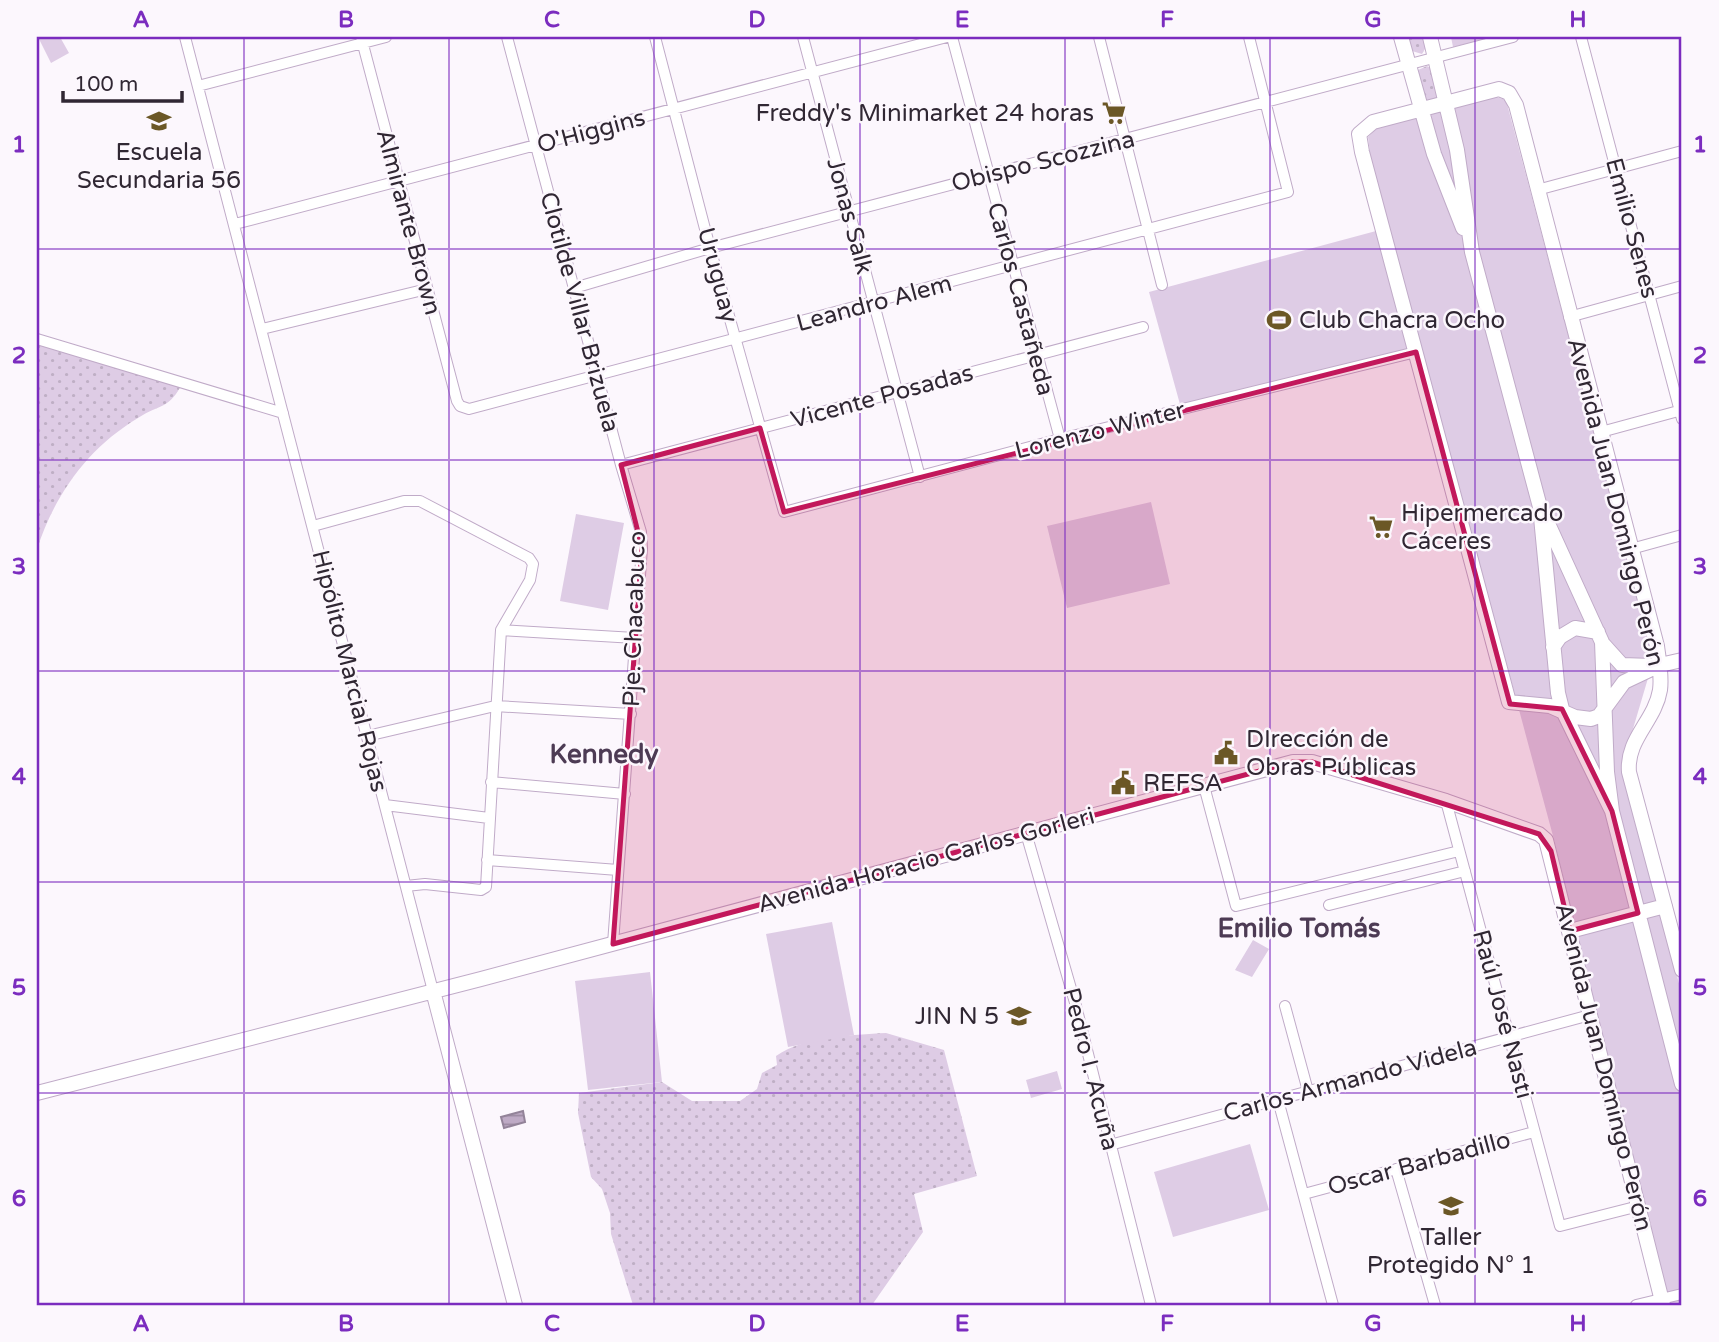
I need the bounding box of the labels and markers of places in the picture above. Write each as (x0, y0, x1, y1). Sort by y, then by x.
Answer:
place label: Freddy's Minimarket 24 horas (756, 99, 1094, 128)
supermarket icon: Freddy's Minimarket 24 horas (1100, 99, 1128, 127)
school or university icon: Escuela Secundaria 56 (145, 107, 173, 135)
place label: Escuela Secundaria 56 (77, 138, 241, 195)
sports icon: Club Chacra Ocho (1265, 306, 1293, 334)
place label: Club Chacra Ocho (1299, 306, 1505, 335)
place label: Hipermercado Cáceres (1401, 499, 1563, 556)
supermarket icon: Hipermercado Cáceres (1367, 513, 1395, 541)
place label: DIrección de Obras Públicas (1246, 725, 1416, 782)
public building icon: DIrección de Obras Públicas (1212, 739, 1240, 767)
public building icon: REFSA (1109, 769, 1137, 797)
place label: REFSA (1143, 769, 1223, 798)
place label: JIN N 5 (915, 1002, 999, 1031)
school or university icon: JIN N 5 (1005, 1002, 1033, 1030)
school or university icon: Taller Protegido N° 1 (1437, 1192, 1465, 1220)
place label: Taller Protegido N° 1 (1367, 1223, 1535, 1280)

